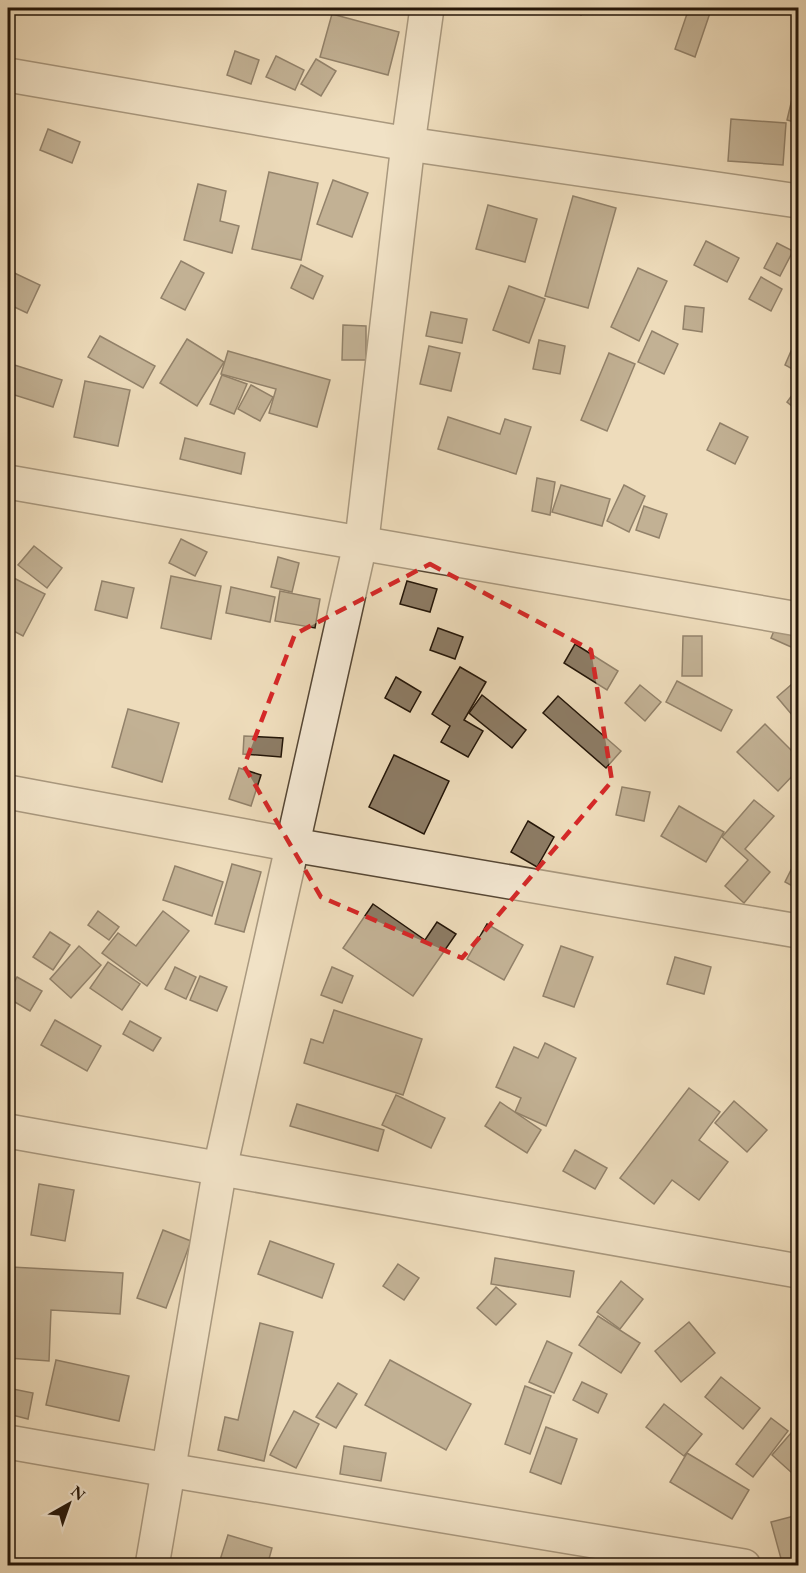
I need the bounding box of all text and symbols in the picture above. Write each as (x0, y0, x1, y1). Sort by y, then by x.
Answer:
north arrow (39, 1474, 99, 1534)
text: N (67, 1481, 90, 1505)

